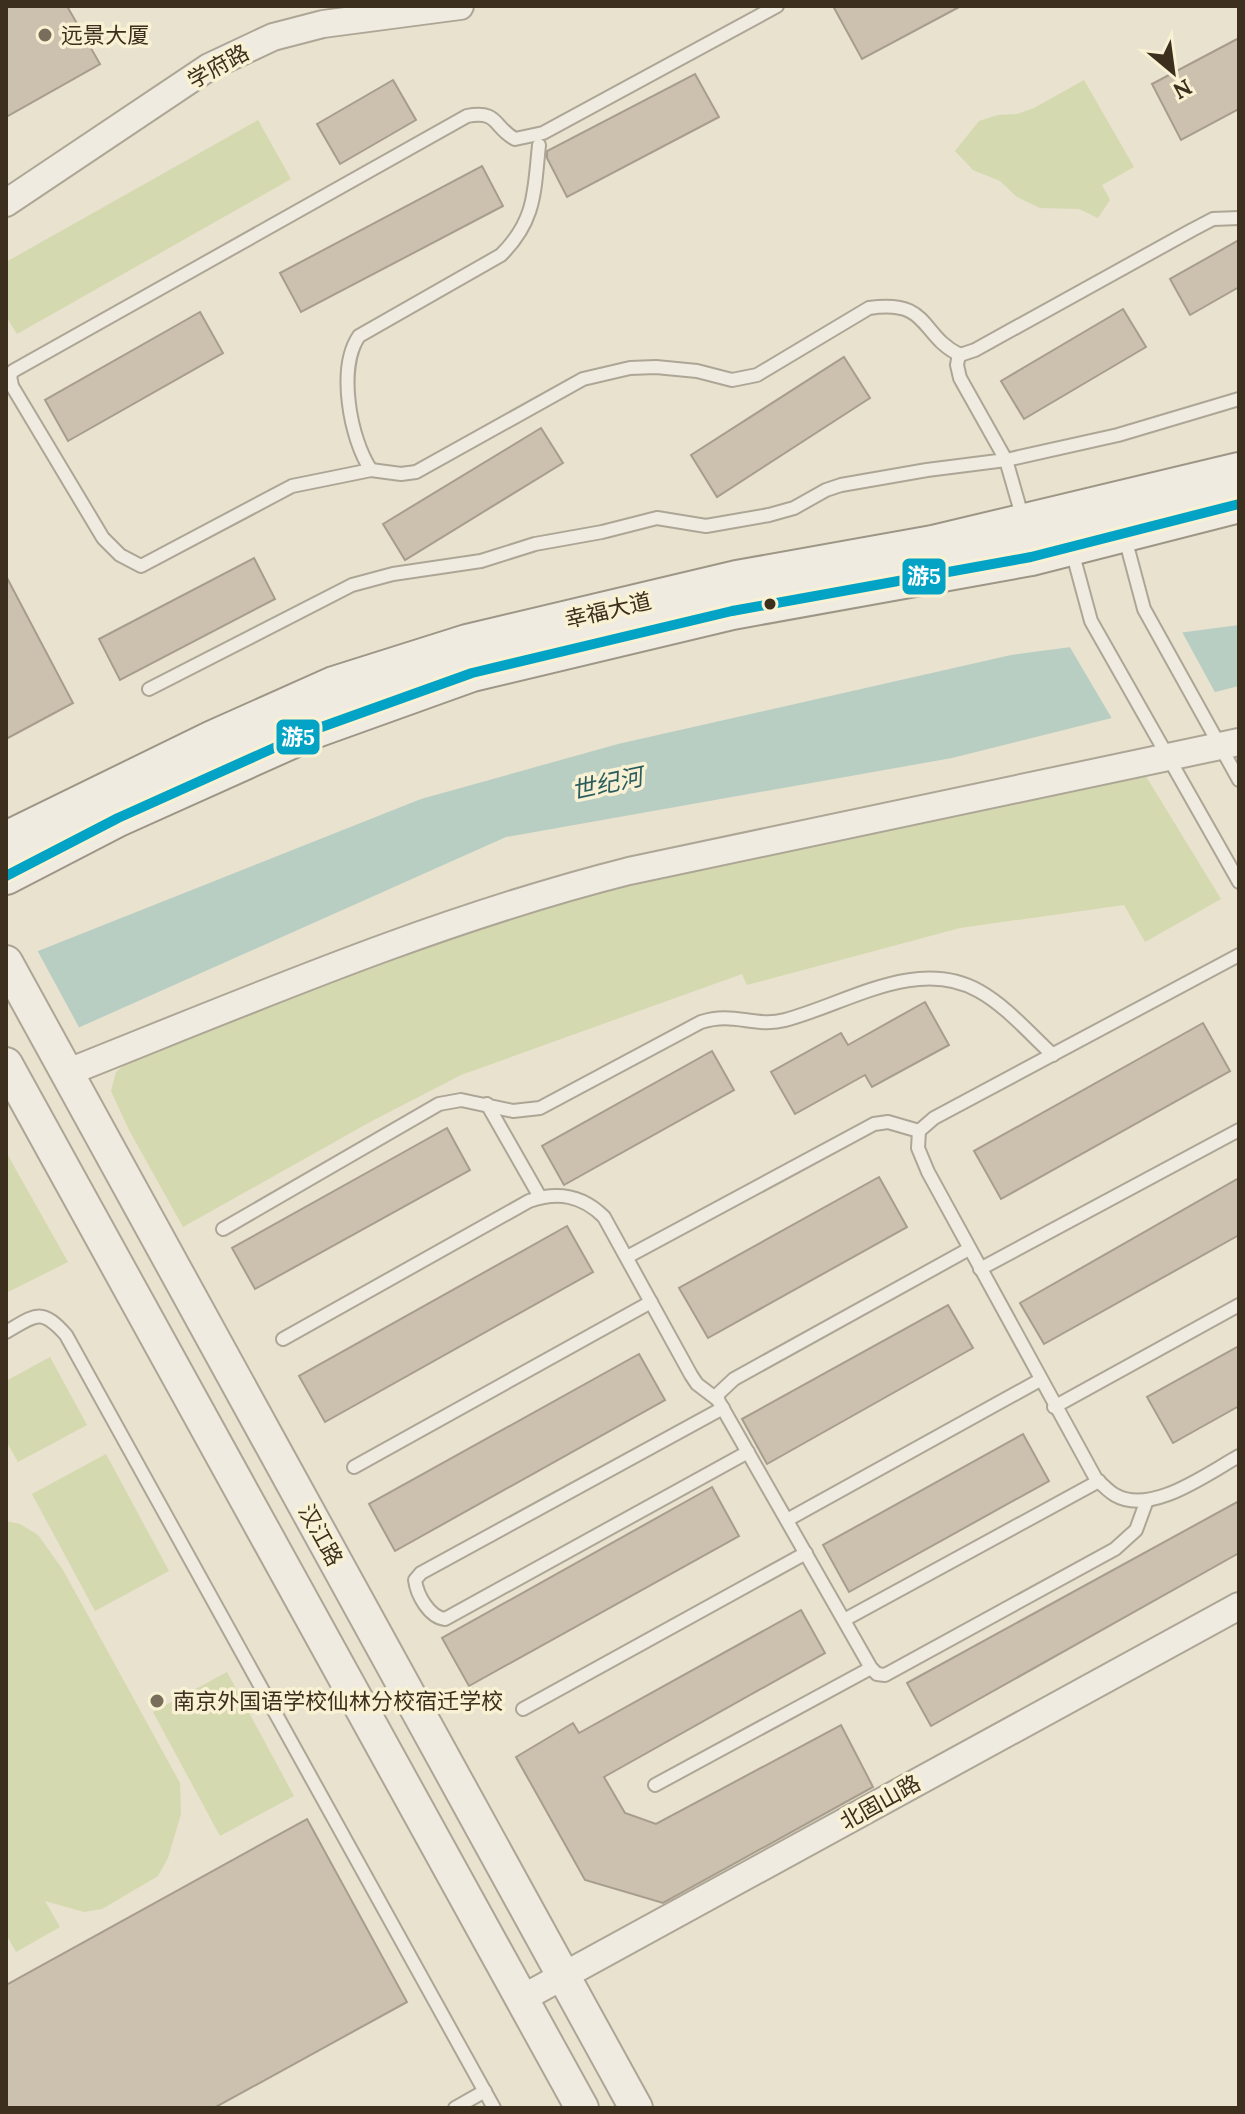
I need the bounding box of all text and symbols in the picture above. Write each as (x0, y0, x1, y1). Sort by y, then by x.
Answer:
place label: 远景大厦 (61, 21, 149, 49)
marker: 远景大厦 (36, 26, 54, 44)
north arrow (1133, 32, 1213, 112)
street label: 学府路 (182, 38, 254, 94)
text: N (1168, 73, 1197, 106)
line badge: 游5 (901, 557, 947, 596)
text: 游5 (907, 562, 941, 590)
street label: 幸福大道 (562, 586, 654, 634)
unlabelled marker (762, 596, 778, 612)
line badge: 游5 (275, 718, 321, 756)
text: 游5 (281, 723, 315, 751)
water label: 世纪河 (568, 760, 649, 806)
street label: 汉江路 (293, 1499, 349, 1571)
place label: 南京外国语学校仙林分校宿迁学校 (173, 1687, 503, 1715)
marker: 南京外国语学校仙林分校宿迁学校 (148, 1692, 166, 1710)
street label: 北固山路 (835, 1768, 925, 1836)

